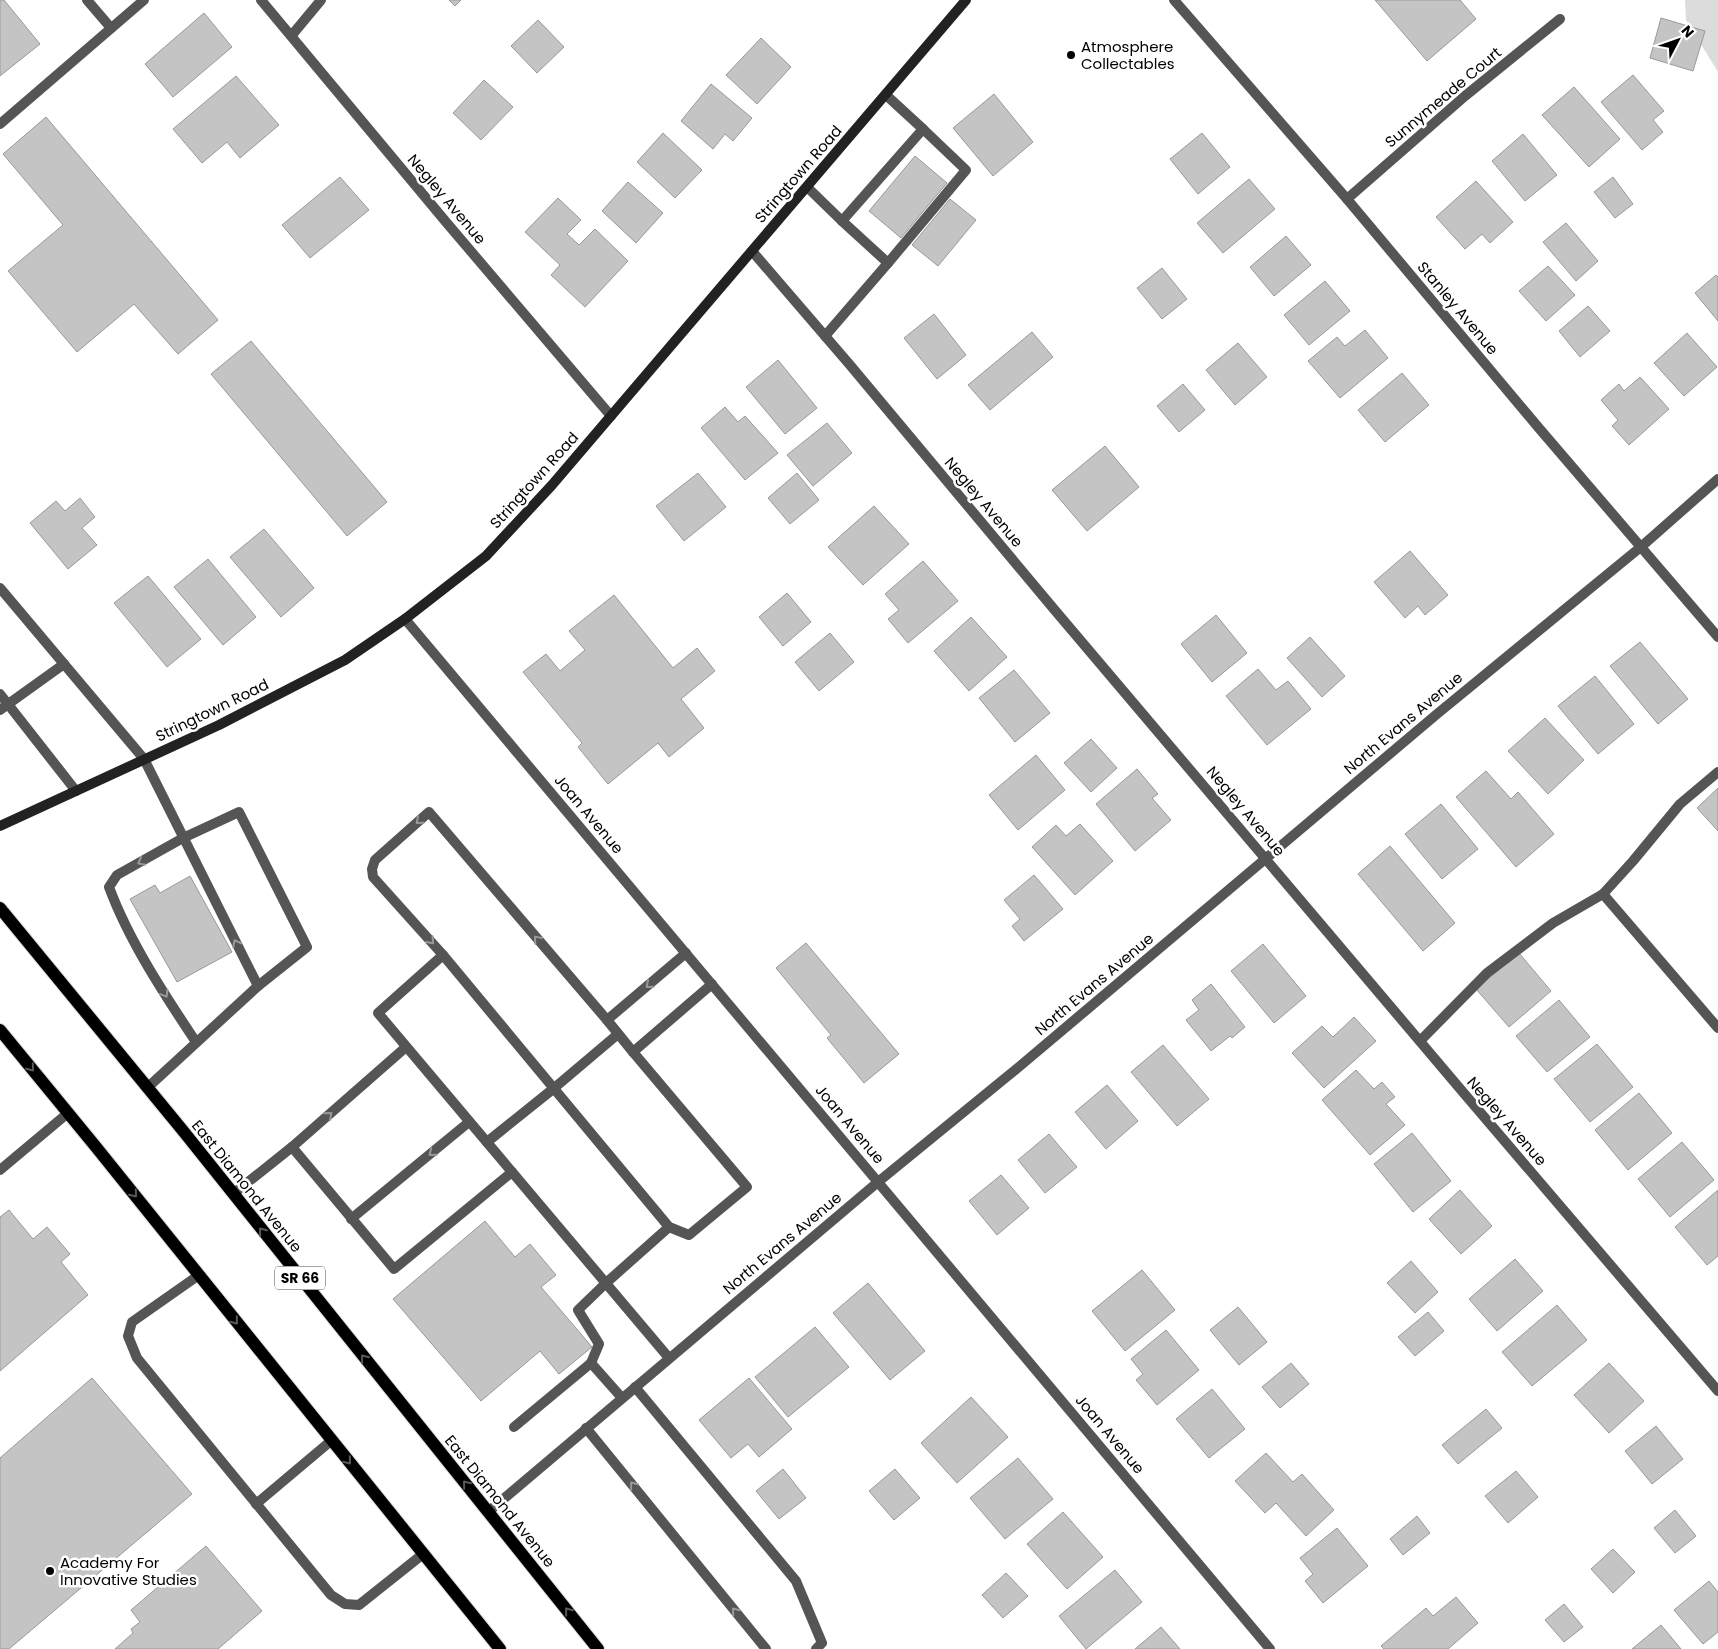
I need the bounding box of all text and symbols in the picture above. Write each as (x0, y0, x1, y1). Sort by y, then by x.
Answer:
north arrow (1653, 15, 1703, 65)
text: N (1677, 21, 1699, 42)
place label: Atmosphere Collectables (1081, 36, 1175, 74)
street label: Sunnymeade Court (1380, 42, 1506, 152)
marker: Atmosphere Collectables (1065, 49, 1077, 61)
street label: Stringtown Road (750, 121, 846, 227)
street label: Negley Avenue (403, 149, 491, 249)
street label: Stanley Avenue (1413, 257, 1503, 359)
street label: Stringtown Road (485, 427, 583, 533)
street label: Negley Avenue (940, 452, 1028, 552)
street label: North Evans Avenue (1339, 667, 1467, 779)
street label: Stringtown Road (152, 674, 272, 746)
street label: Negley Avenue (1202, 761, 1290, 861)
street label: Joan Avenue (550, 770, 628, 858)
one-way arrow (415, 815, 424, 824)
one-way arrow (137, 856, 146, 866)
street label: North Evans Avenue (1030, 928, 1158, 1040)
one-way arrow (534, 935, 543, 944)
one-way arrow (425, 936, 434, 945)
one-way arrow (232, 939, 242, 948)
one-way arrow (646, 979, 655, 987)
one-way arrow (158, 989, 168, 998)
one-way arrow (25, 1062, 34, 1071)
street label: Negley Avenue (1462, 1072, 1552, 1170)
street label: Joan Avenue (811, 1080, 889, 1168)
one-way arrow (323, 1112, 332, 1121)
street label: East Diamond Avenue (187, 1115, 307, 1257)
one-way arrow (428, 1147, 437, 1156)
street label: North Evans Avenue (718, 1187, 846, 1299)
one-way arrow (128, 1188, 136, 1197)
one-way arrow (260, 1228, 268, 1237)
road number: SR 66 (275, 1266, 325, 1290)
one-way arrow (230, 1315, 239, 1324)
one-way arrow (361, 1354, 370, 1363)
street label: Joan Avenue (1071, 1390, 1149, 1478)
street label: East Diamond Avenue (440, 1430, 560, 1572)
one-way arrow (343, 1455, 351, 1464)
one-way arrow (462, 1481, 471, 1490)
one-way arrow (629, 1482, 638, 1491)
place label: Academy For Innovative Studies (60, 1552, 197, 1590)
marker: Academy For Innovative Studies (44, 1565, 56, 1577)
one-way arrow (565, 1608, 573, 1617)
one-way arrow (733, 1608, 741, 1617)

